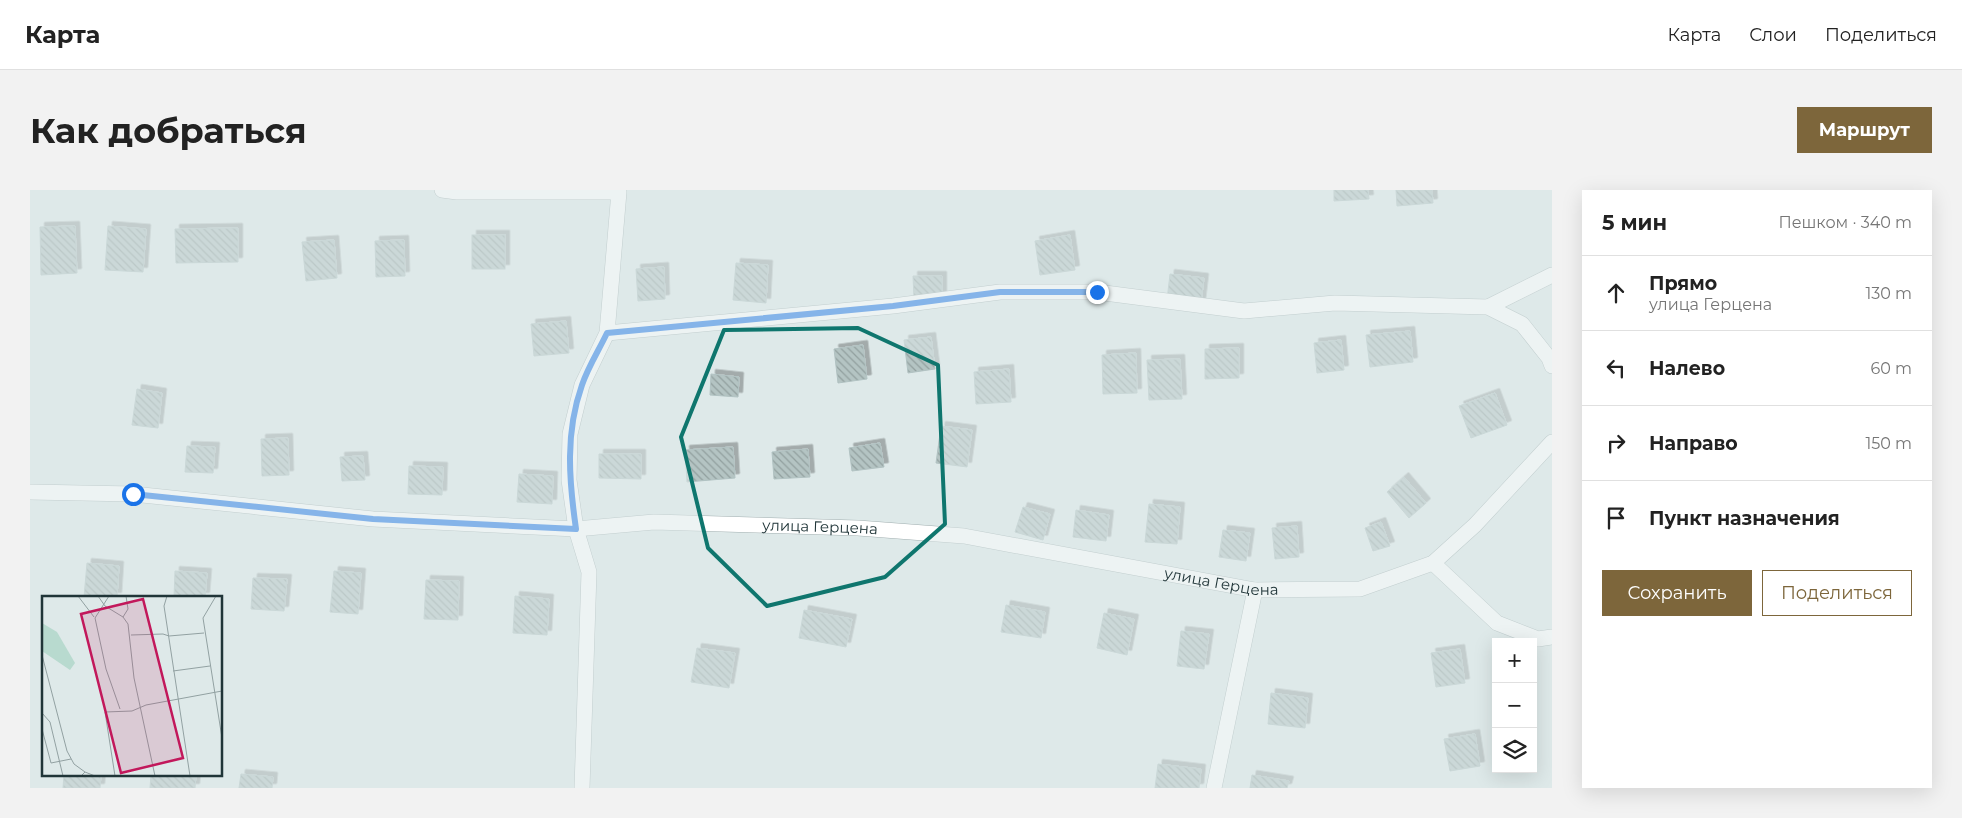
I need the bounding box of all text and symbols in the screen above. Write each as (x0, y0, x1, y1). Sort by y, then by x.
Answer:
text: Карта (25, 20, 100, 49)
text: Карта (1667, 24, 1721, 46)
text: Слои (1749, 24, 1797, 46)
text: Поделиться (1825, 24, 1937, 46)
button: Маршрут (1797, 107, 1932, 153)
text: Как добраться (30, 109, 307, 152)
text: 5 мин (1602, 210, 1667, 235)
text: Пешком · 340 m (1778, 213, 1912, 232)
text: Прямо (1649, 272, 1717, 295)
icon: ahead (1602, 279, 1630, 307)
route end (1086, 281, 1109, 304)
text: 130 m (1865, 284, 1912, 303)
text: улица Герцена (1649, 295, 1772, 314)
icon: left (1602, 354, 1630, 382)
text: Налево (1649, 357, 1725, 380)
text: 60 m (1870, 359, 1912, 378)
icon: right (1602, 429, 1630, 457)
text: Направо (1649, 432, 1738, 455)
text: 150 m (1865, 434, 1912, 453)
route start (122, 483, 145, 506)
icon: arrive (1602, 504, 1630, 532)
text: Пункт назначения (1649, 507, 1840, 530)
street label: улица Герцена (761, 515, 879, 538)
street label: улица Герцена (1162, 563, 1279, 599)
button: Сохранить (1602, 570, 1752, 616)
button: Поделиться (1762, 570, 1912, 616)
inset map (42, 596, 222, 776)
map controls (1492, 638, 1537, 773)
button: + (1492, 638, 1537, 683)
button: − (1492, 683, 1537, 728)
button: layers (1492, 728, 1537, 773)

